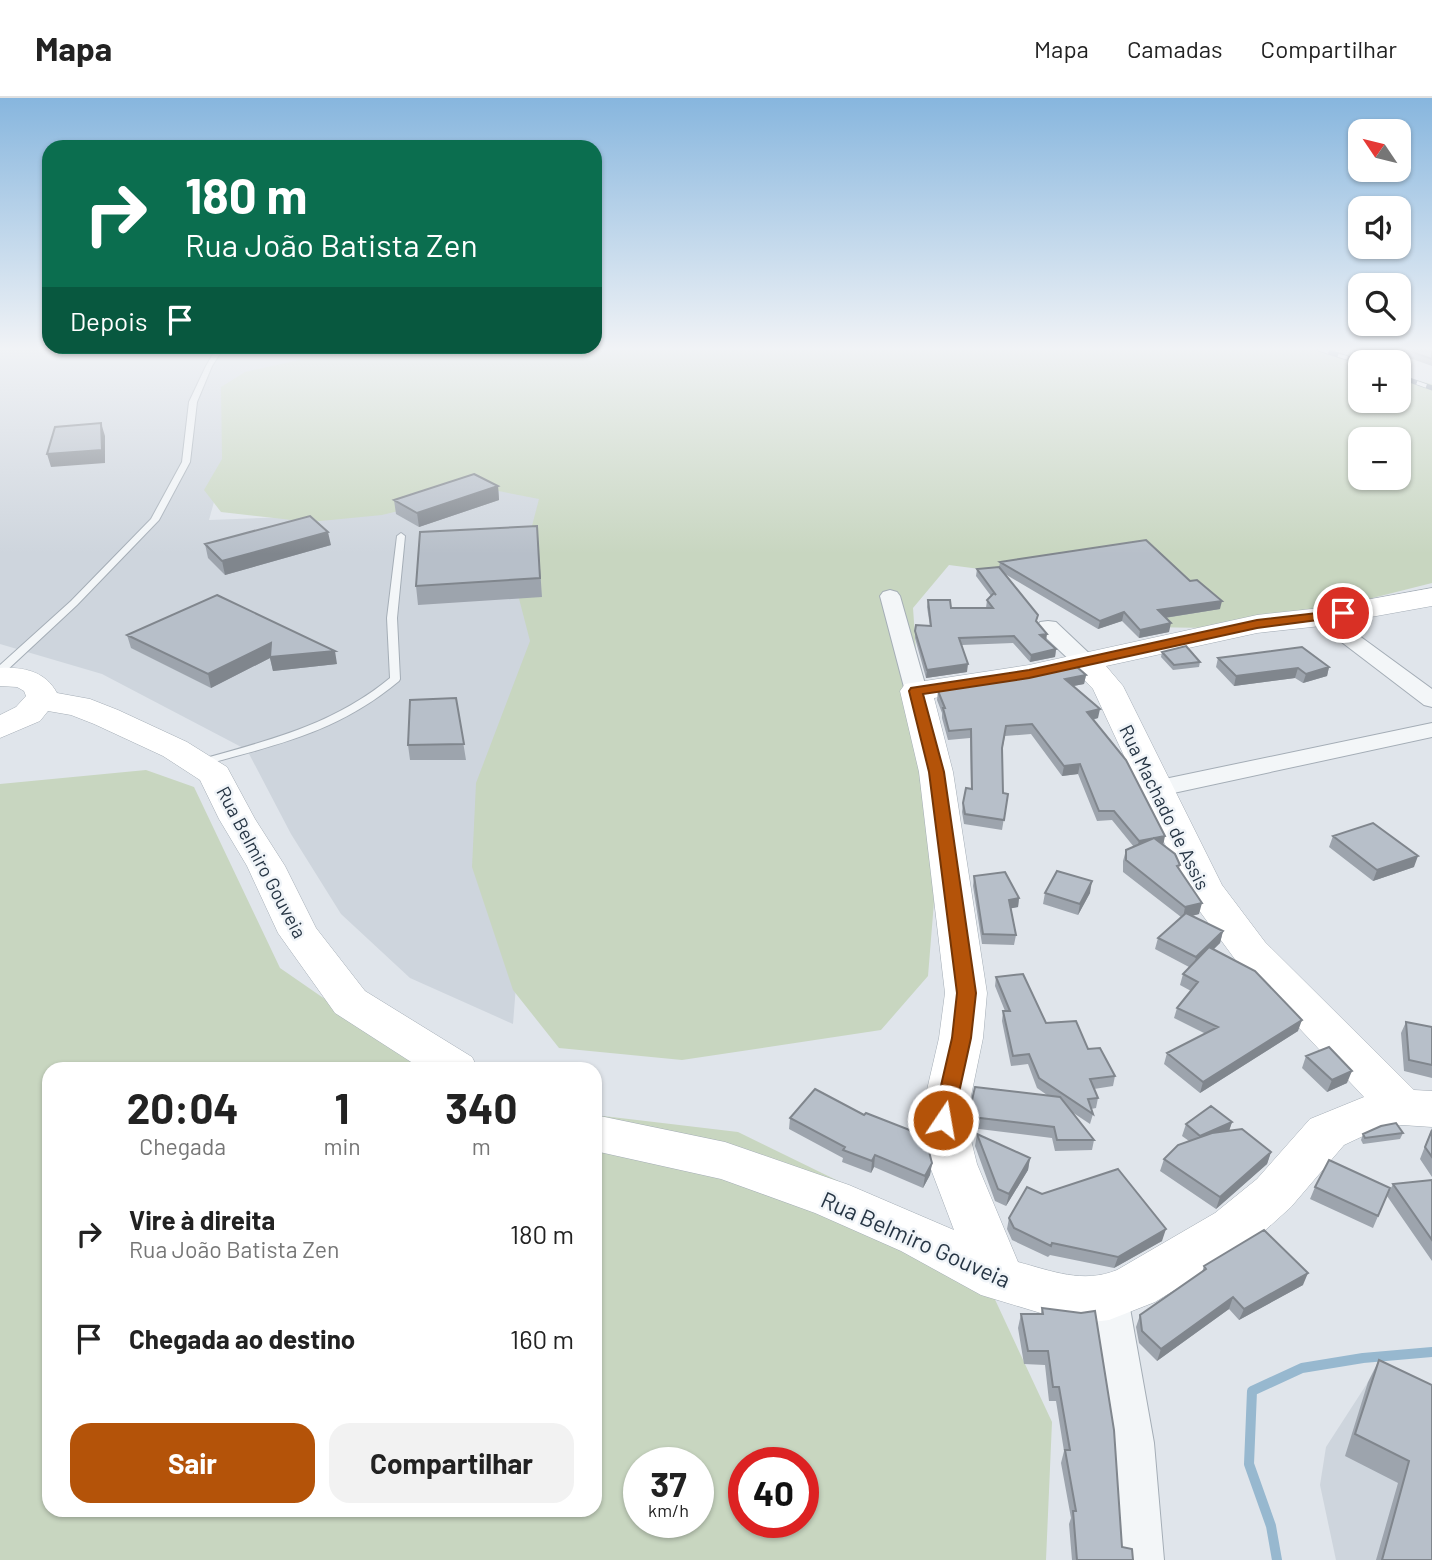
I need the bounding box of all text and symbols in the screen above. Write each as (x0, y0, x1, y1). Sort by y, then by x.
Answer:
text: Mapa (35, 28, 112, 68)
text: Mapa (1034, 34, 1089, 63)
text: Camadas (1127, 34, 1223, 63)
text: Compartilhar (1261, 34, 1397, 63)
north arrow (1348, 119, 1410, 182)
map controls (1348, 119, 1411, 490)
text: 180 m (185, 165, 308, 224)
icon: right (70, 168, 161, 259)
button: sound (1348, 196, 1411, 259)
text: Rua João Batista Zen (185, 225, 478, 263)
button: search (1348, 273, 1411, 336)
icon: arrive (161, 301, 199, 339)
text: Depois (70, 305, 147, 336)
button: + (1348, 350, 1411, 413)
button: − (1348, 427, 1411, 490)
pin (1313, 583, 1373, 643)
icon: arrive (1324, 594, 1362, 632)
street label: Rua Machado de Assis (1115, 721, 1215, 893)
street label: Rua Belmiro Gouveia (212, 782, 312, 942)
text: 20:04 (127, 1082, 239, 1132)
text: 1 (335, 1082, 349, 1132)
text: 340 (445, 1082, 517, 1132)
position arrow (906, 1083, 980, 1157)
text: Chegada (139, 1132, 226, 1160)
text: min (323, 1132, 361, 1160)
text: m (472, 1132, 491, 1160)
street label: Rua Belmiro Gouveia (817, 1185, 1015, 1293)
text: Vire à direita (129, 1204, 275, 1235)
icon: right (70, 1215, 108, 1253)
text: 180 m (510, 1218, 574, 1249)
text: Rua João Batista Zen (129, 1235, 340, 1263)
icon: arrive (70, 1320, 108, 1358)
text: Chegada ao destino (129, 1323, 355, 1354)
text: 160 m (510, 1323, 574, 1354)
button: Sair (70, 1423, 315, 1503)
button: Compartilhar (329, 1423, 574, 1503)
speed limit sign: 40 (728, 1447, 819, 1538)
text: 37 (650, 1462, 687, 1504)
text: km/h (648, 1499, 689, 1521)

